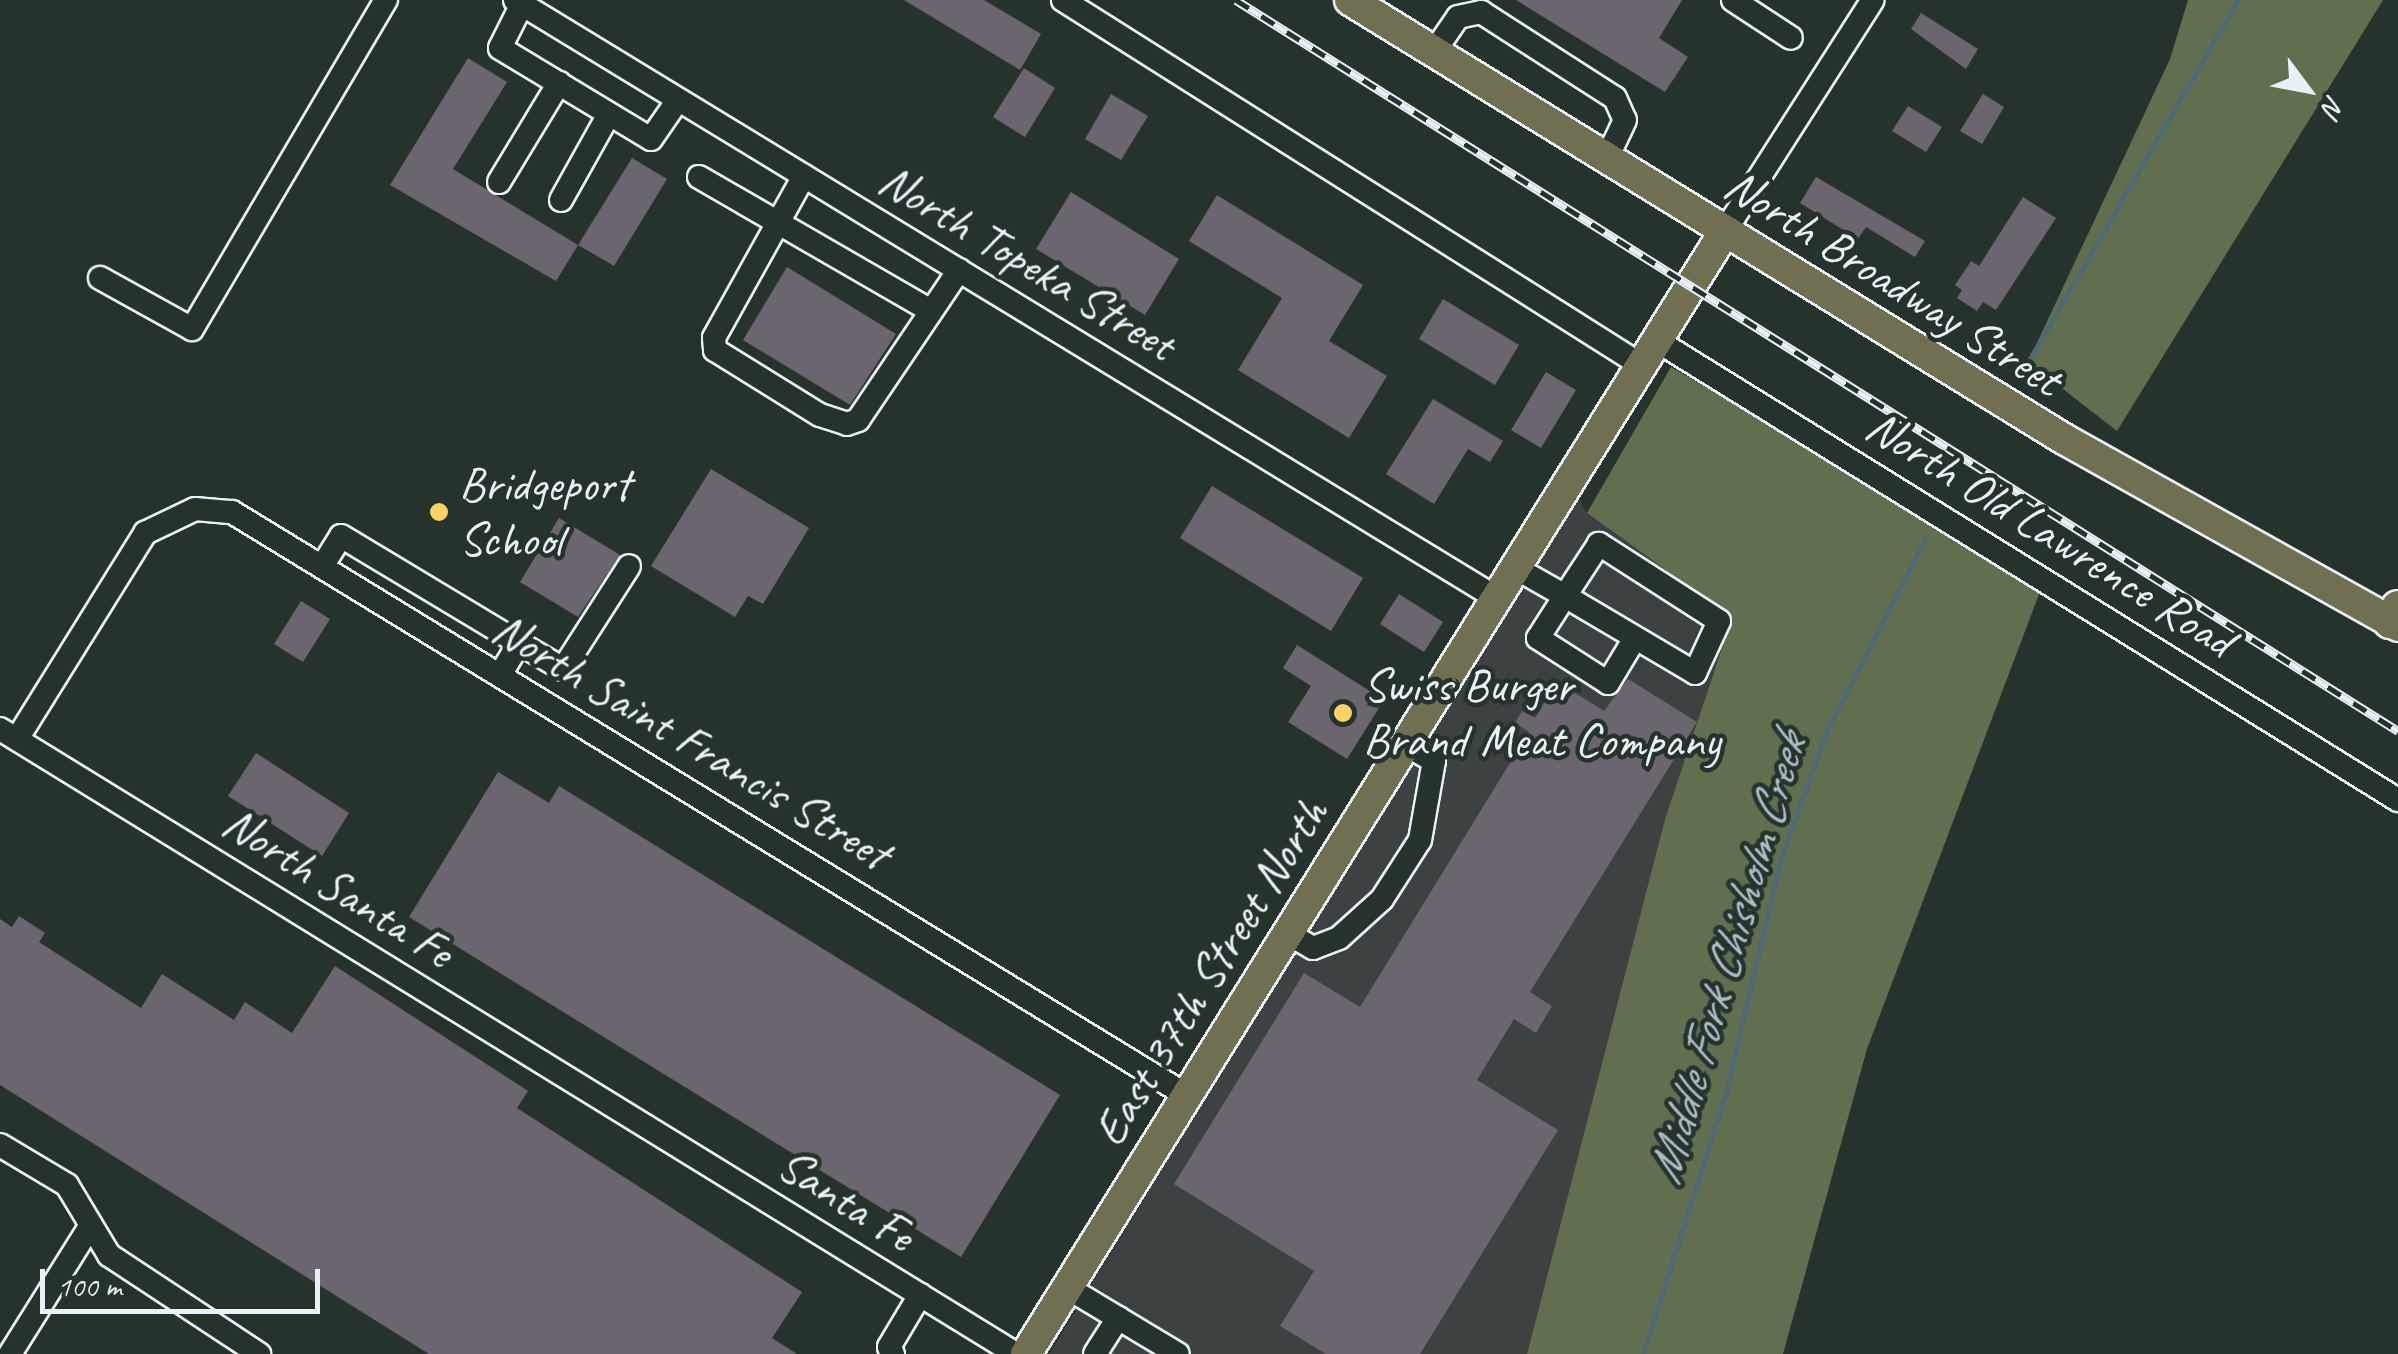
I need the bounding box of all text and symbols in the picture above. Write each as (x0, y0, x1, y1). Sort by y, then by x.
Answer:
north arrow (2258, 40, 2358, 140)
text: N (2314, 90, 2353, 123)
street label: North Topeka Street (869, 151, 1185, 373)
street label: North Broadway Street (1714, 155, 2072, 409)
street label: North Old Lawrence Road (1856, 397, 2244, 669)
place label: Bridgeport School (459, 455, 630, 568)
marker: Bridgeport School (428, 501, 450, 523)
street label: North Saint Francis Street (481, 599, 901, 883)
place label: Swiss Burger Brand Meat Company (1363, 656, 1717, 769)
marker: Swiss Burger Brand Meat Company (1332, 702, 1354, 724)
water label: Middle Fork Chisholm Creek (1633, 726, 1819, 1192)
street label: East 37th Street North (1080, 787, 1340, 1157)
street label: North Santa Fe (212, 793, 464, 981)
street label: Santa Fe (768, 1136, 924, 1264)
scale bar (45, 1249, 325, 1311)
text: 100 m (57, 1267, 122, 1305)

